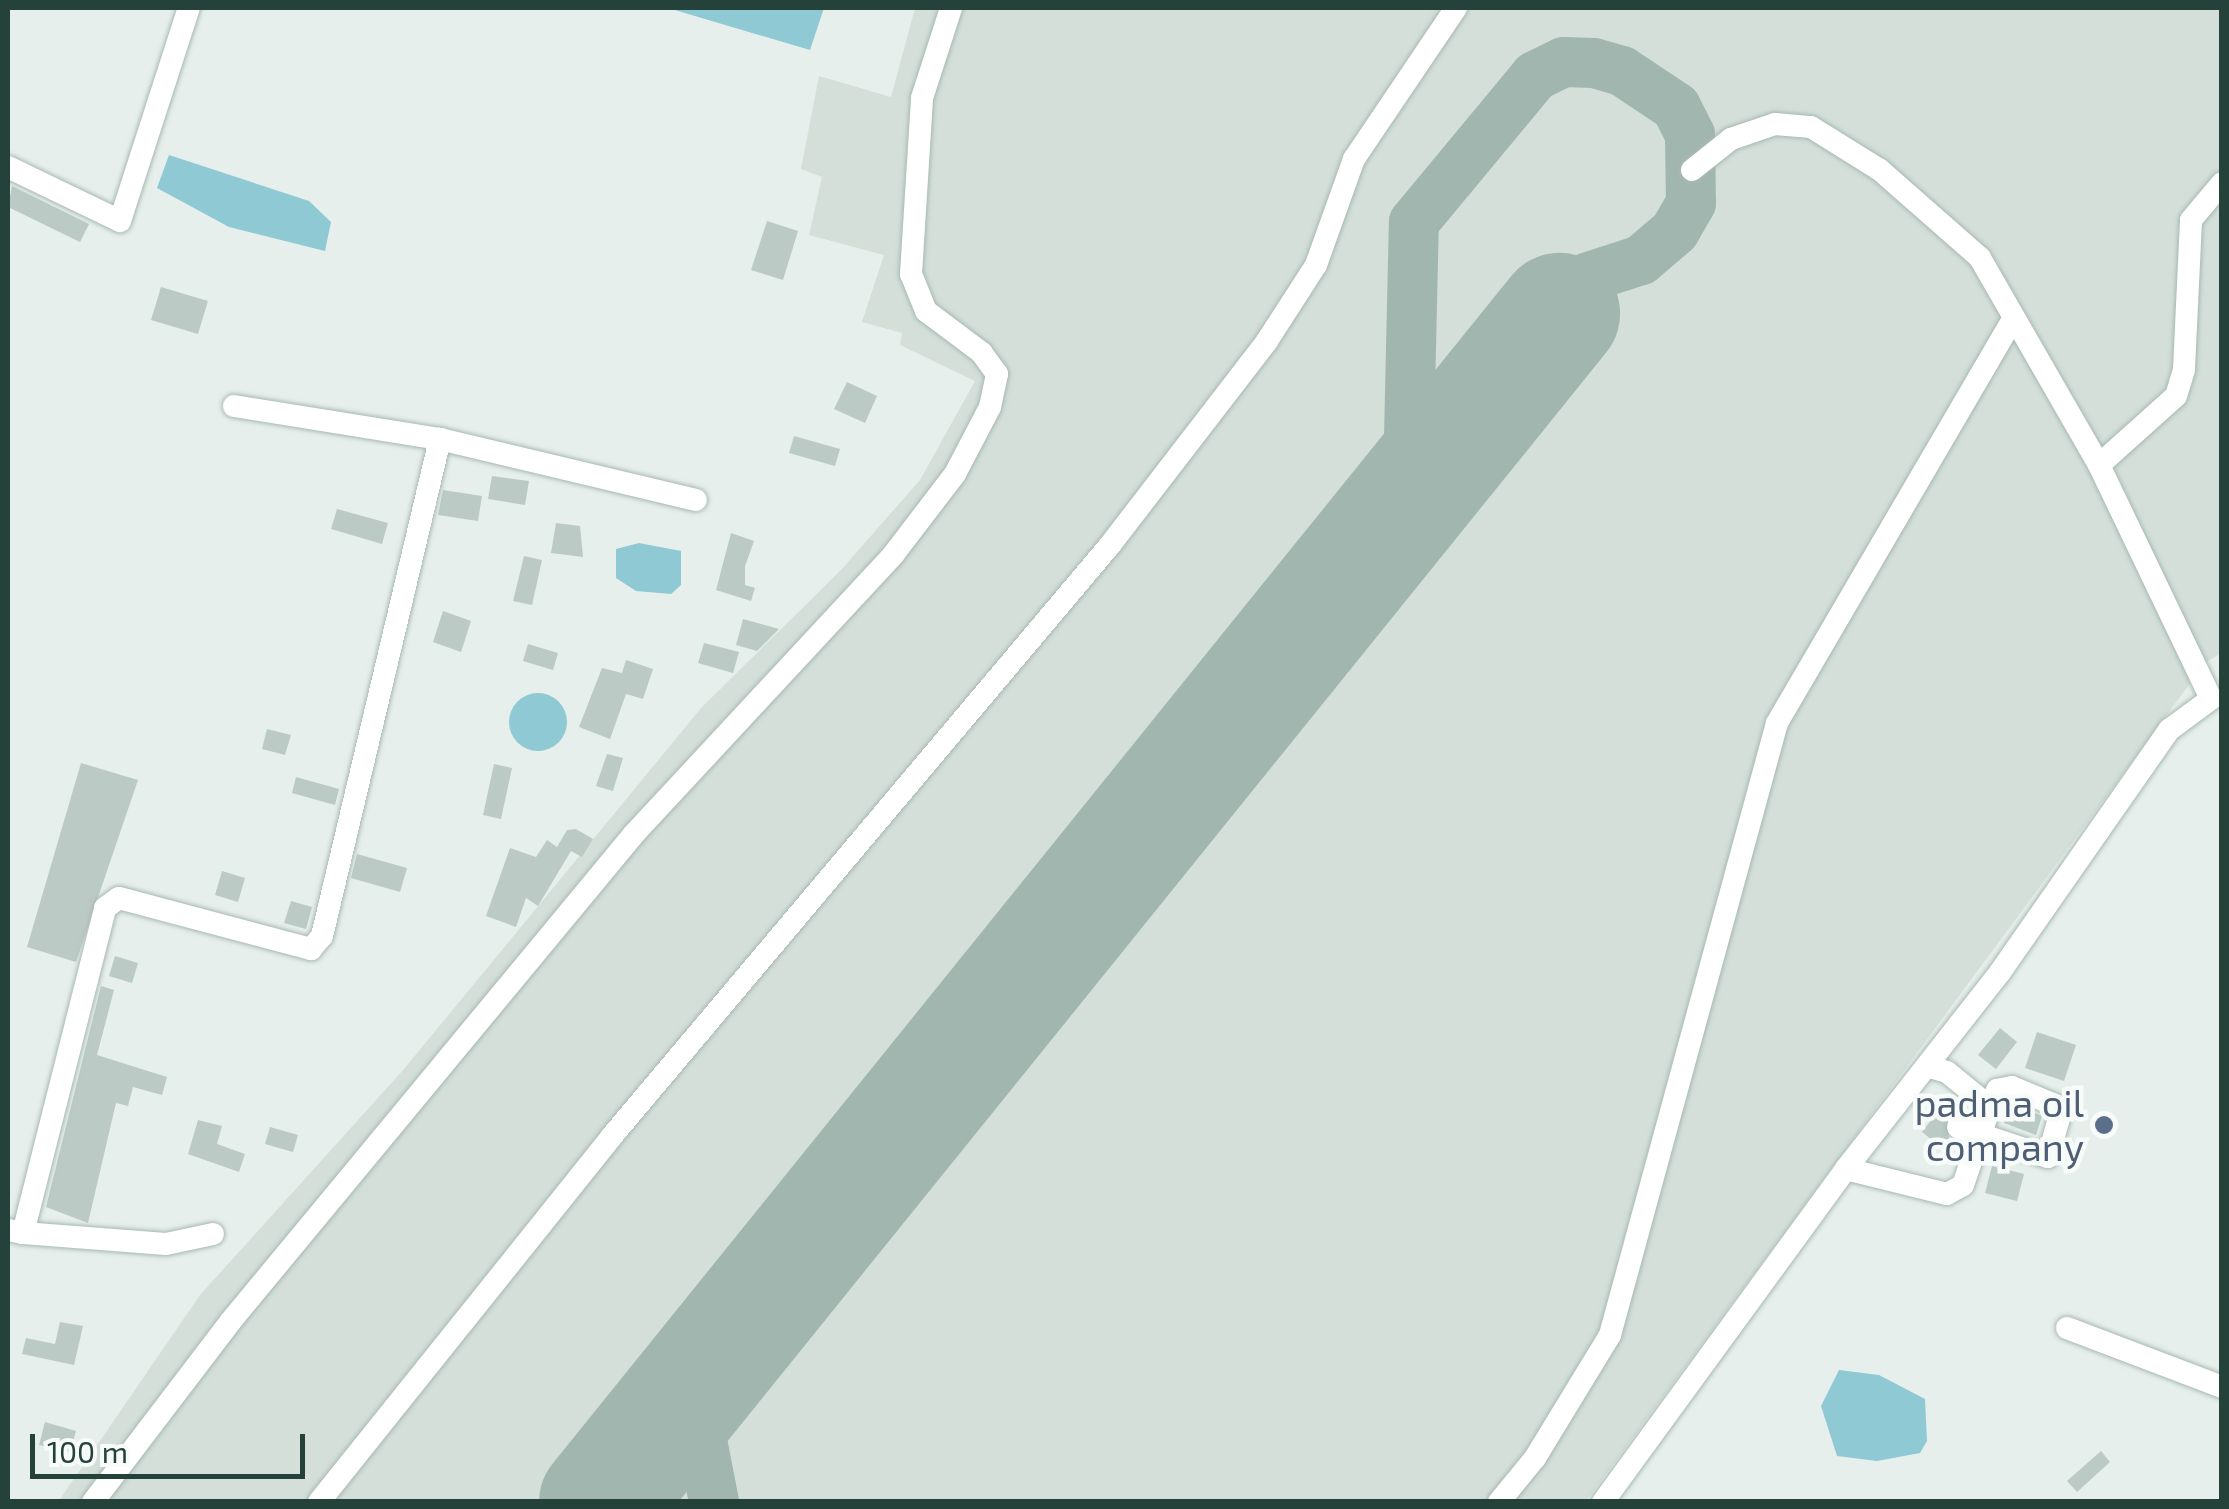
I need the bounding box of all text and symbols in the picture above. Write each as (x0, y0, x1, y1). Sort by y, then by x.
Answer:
place label: padma oil company (1914, 1080, 2084, 1170)
marker: padma oil company (2093, 1114, 2115, 1136)
scale bar (35, 1414, 310, 1476)
text: 100 m (47, 1433, 128, 1469)

